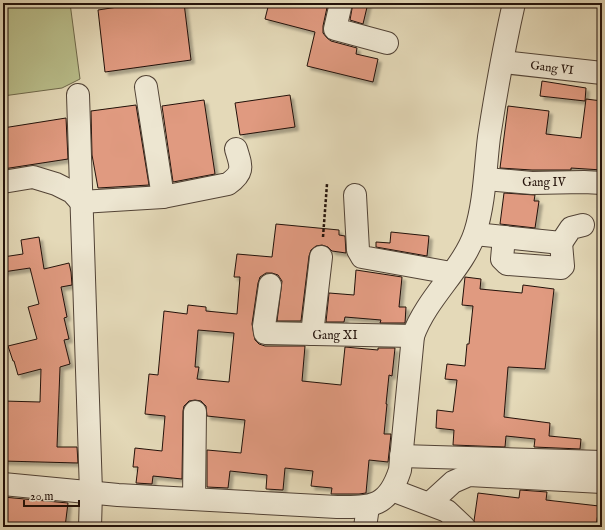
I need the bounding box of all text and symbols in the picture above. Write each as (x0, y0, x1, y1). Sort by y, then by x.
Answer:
street label: Gang VI (530, 58, 574, 78)
street label: Gang IV (522, 175, 567, 190)
street label: Gang XI (312, 328, 358, 343)
scale bar (24, 482, 79, 508)
text: 20 m (30, 489, 53, 504)

